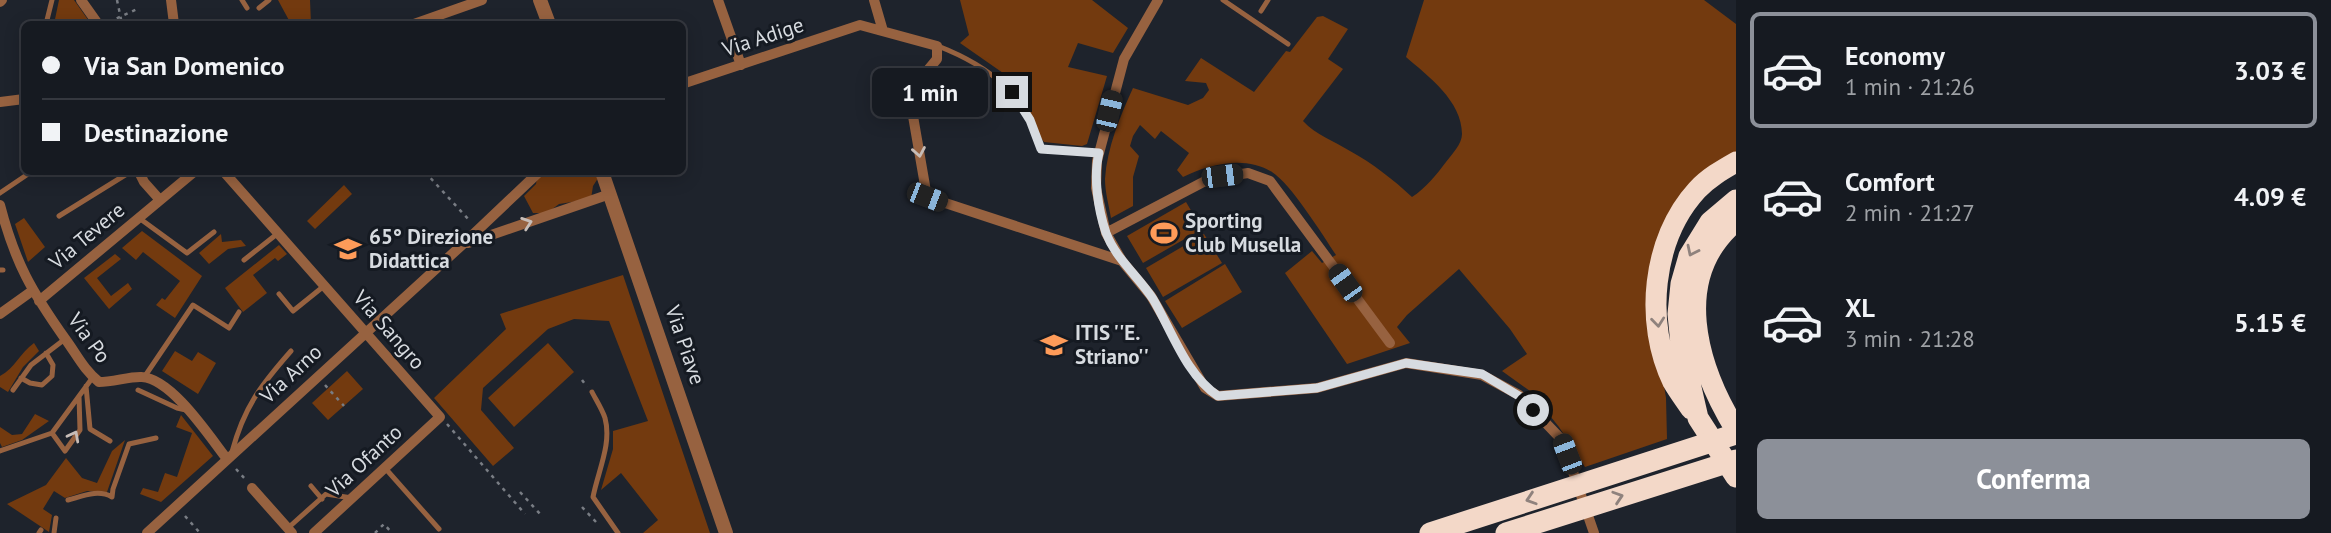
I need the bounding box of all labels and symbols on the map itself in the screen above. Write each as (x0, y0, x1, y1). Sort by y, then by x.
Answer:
street label: Via Adige (718, 11, 807, 63)
callout: 1 min (872, 68, 988, 116)
route end (996, 76, 1028, 108)
car (1095, 88, 1124, 134)
one-way arrow (911, 146, 926, 158)
car (1200, 163, 1245, 189)
car (904, 180, 951, 214)
street label: Via Tevere (43, 196, 130, 276)
place label: Sporting Club Musella (1185, 207, 1301, 258)
one-way arrow (520, 217, 532, 231)
sports icon: Sporting Club Musella (1149, 218, 1179, 248)
place label: 65° Direzione Didattica (369, 223, 493, 274)
school or university icon: 65° Direzione Didattica (333, 234, 363, 264)
one-way arrow (1687, 244, 1701, 256)
car (1325, 260, 1366, 306)
street label: Via Sangro (347, 284, 431, 375)
street label: Via Piave (659, 301, 712, 388)
street label: Via Po (61, 306, 117, 368)
one-way arrow (1650, 317, 1665, 328)
place label: ITIS ''E. Striano'' (1075, 319, 1149, 370)
school or university icon: ITIS ''E. Striano'' (1039, 330, 1069, 360)
street label: Via Arno (253, 338, 327, 410)
route start (1517, 394, 1549, 426)
street label: Via Ofanto (319, 418, 407, 503)
one-way arrow (66, 431, 80, 443)
car (1550, 431, 1585, 477)
one-way arrow (1525, 491, 1537, 505)
one-way arrow (1611, 491, 1623, 505)

